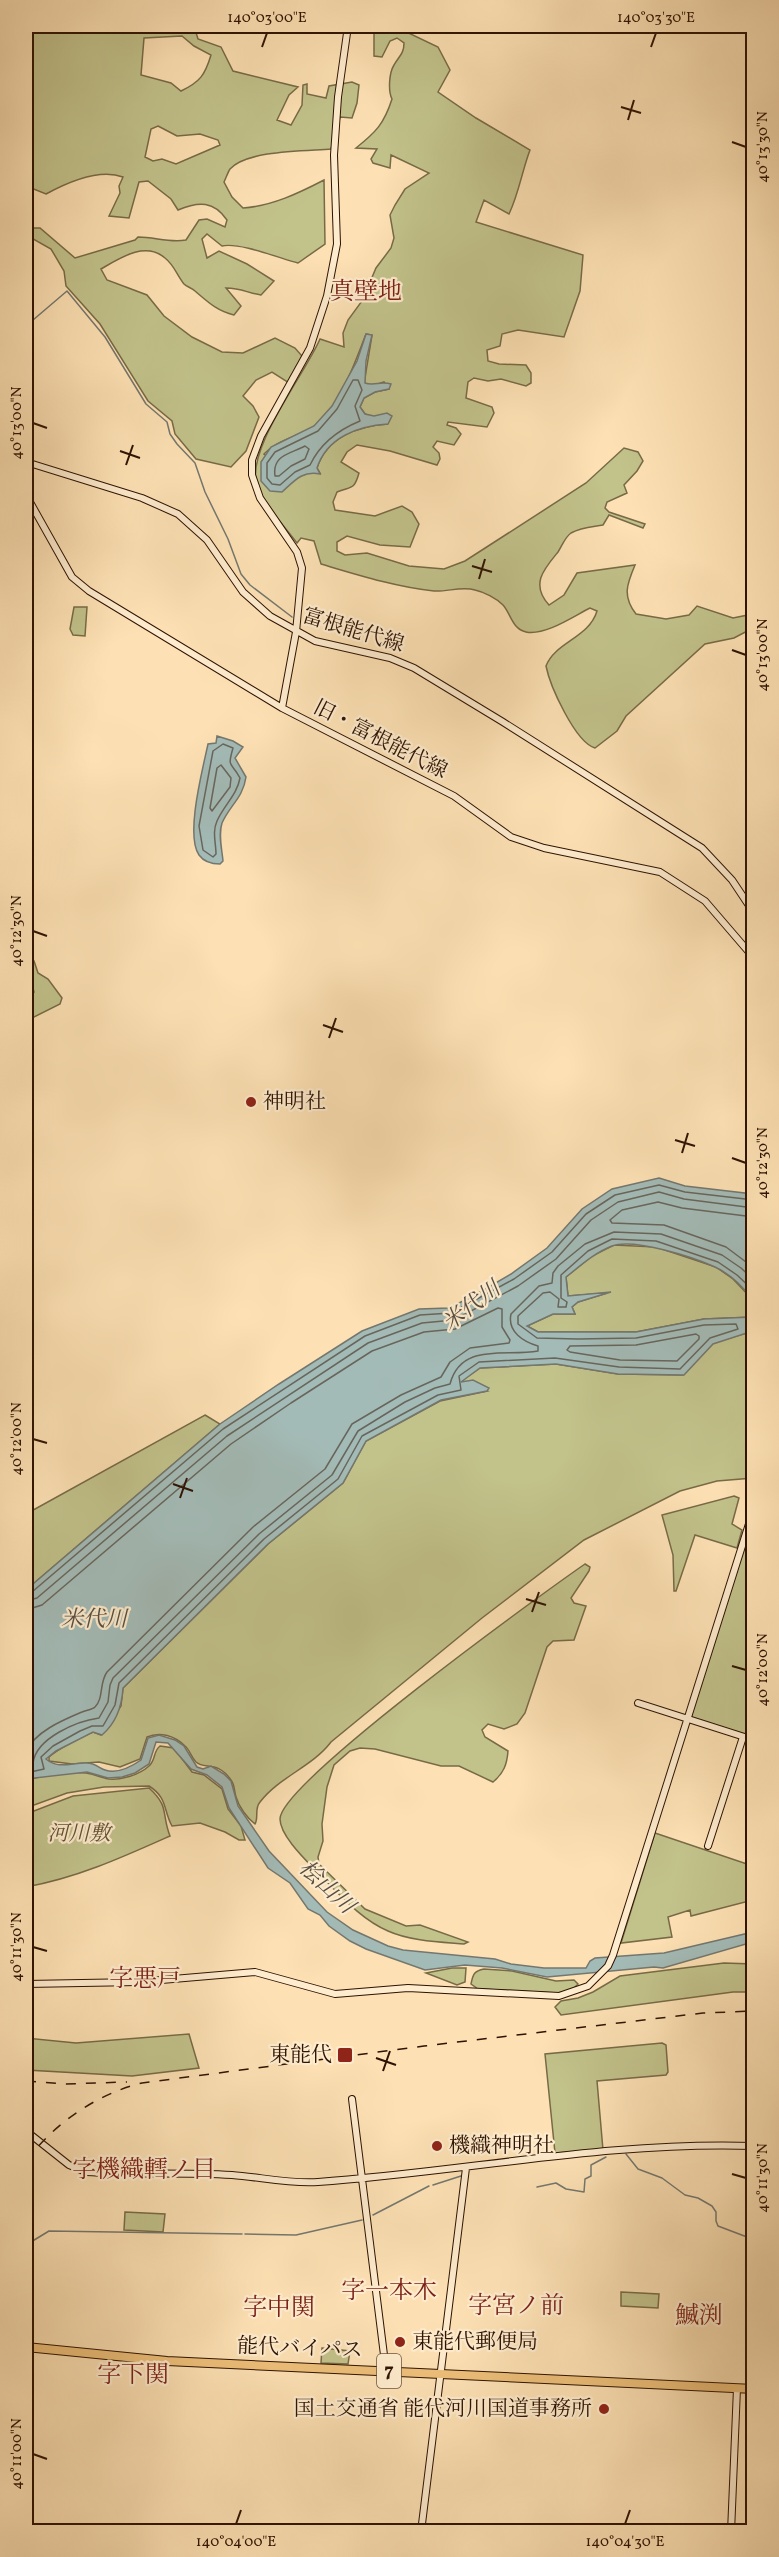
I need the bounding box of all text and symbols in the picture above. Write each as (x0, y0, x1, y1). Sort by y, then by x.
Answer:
text: 140°03'00"E (227, 8, 307, 29)
text: 140°03'30"E (617, 8, 695, 29)
text: 40°13'30"N (753, 111, 774, 183)
district label: 真壁地 (330, 276, 402, 310)
text: 40°13'00"N (7, 386, 28, 460)
street label: 富根能代線 (299, 602, 407, 660)
text: 40°13'00"N (753, 618, 774, 692)
street label: 旧・富根能代線 (308, 694, 452, 786)
text: 40°12'30"N (7, 895, 28, 967)
place label: 神明社 (263, 1088, 326, 1117)
marker: 神明社 (244, 1095, 258, 1109)
text: 40°12'30"N (753, 1127, 774, 1199)
water label: 米代川 (436, 1274, 509, 1339)
text: 40°12'00"N (7, 1402, 28, 1476)
water label: 米代川 (61, 1605, 129, 1636)
text: 40°12'00"N (753, 1633, 774, 1707)
park label: 河川敷 (48, 1820, 113, 1849)
water label: 桧山川 (291, 1854, 362, 1923)
text: 40°11'30"N (7, 1912, 28, 1982)
district label: 字悪戸 (109, 1963, 181, 1997)
place label: 東能代 (269, 2041, 332, 2070)
marker: 東能代 (336, 2046, 354, 2064)
place label: 機織神明社 (449, 2132, 554, 2161)
marker: 機織神明社 (430, 2139, 444, 2153)
text: 40°11'30"N (753, 2143, 774, 2213)
district label: 字機織轌ノ目 (72, 2154, 216, 2188)
district label: 字一本木 (341, 2275, 437, 2309)
district label: 字宮ノ前 (468, 2290, 564, 2324)
district label: 字中関 (243, 2292, 315, 2326)
district label: 鰄渕 (675, 2300, 723, 2334)
place label: 東能代郵便局 (412, 2328, 538, 2357)
street label: 能代バイパス (237, 2332, 363, 2366)
marker: 東能代郵便局 (393, 2335, 407, 2349)
road number: 7 (377, 2354, 401, 2388)
district label: 字下関 (97, 2359, 169, 2393)
place label: 国土交通省 能代河川国道事務所 (294, 2395, 592, 2424)
marker: 国土交通省 能代河川国道事務所 (597, 2402, 611, 2416)
text: 40°11'00"N (7, 2418, 28, 2490)
text: 140°04'00"E (196, 2532, 276, 2553)
text: 140°04'30"E (586, 2532, 664, 2553)

